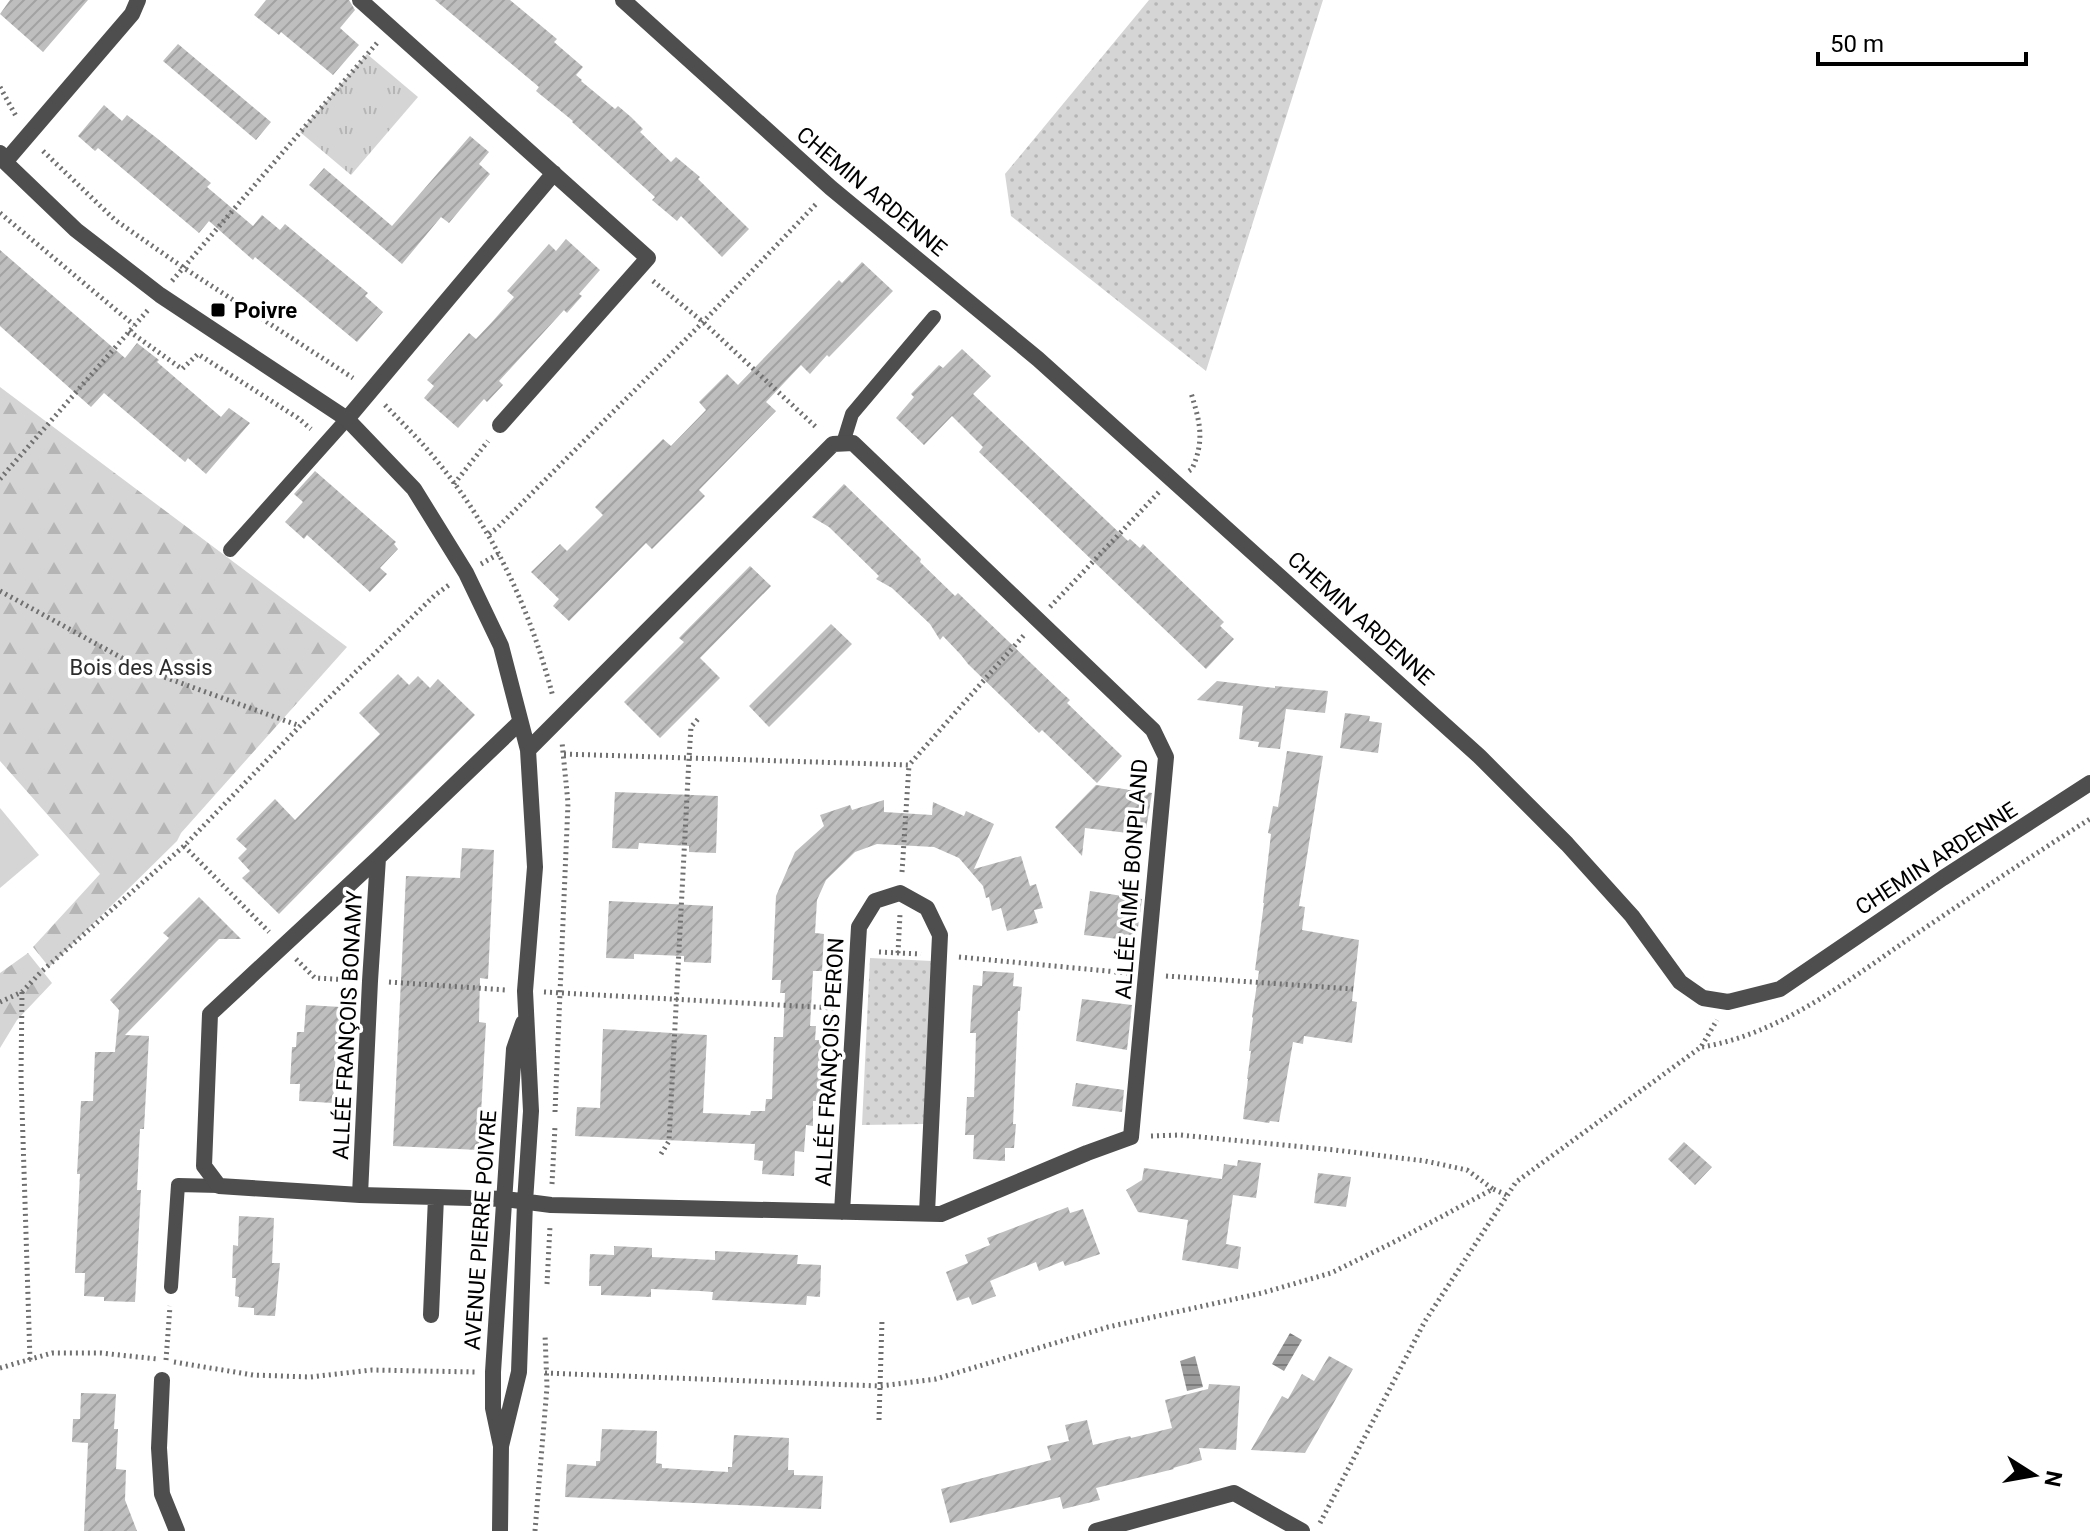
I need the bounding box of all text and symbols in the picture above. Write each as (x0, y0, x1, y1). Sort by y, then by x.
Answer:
scale bar (1818, 16, 2026, 66)
text: 50 m (1830, 30, 1884, 58)
street label: CHEMIN ARDENNE (792, 122, 952, 261)
place label: Poivre (234, 298, 297, 323)
marker: Poivre (209, 301, 227, 319)
street label: CHEMIN ARDENNE (1283, 546, 1439, 690)
park label: Bois des Assis (69, 655, 213, 680)
street label: ALLÉE AIMÉ BONPLAND (1111, 758, 1152, 1000)
street label: CHEMIN ARDENNE (1851, 797, 2022, 920)
street label: ALLÉE FRANÇOIS BONAMY (328, 889, 367, 1160)
street label: ALLÉE FRANÇOIS PERON (811, 937, 848, 1187)
street label: AVENUE PIERRE POIVRE (460, 1109, 501, 1351)
north arrow (1994, 1435, 2074, 1515)
text: N (2039, 1469, 2067, 1489)

